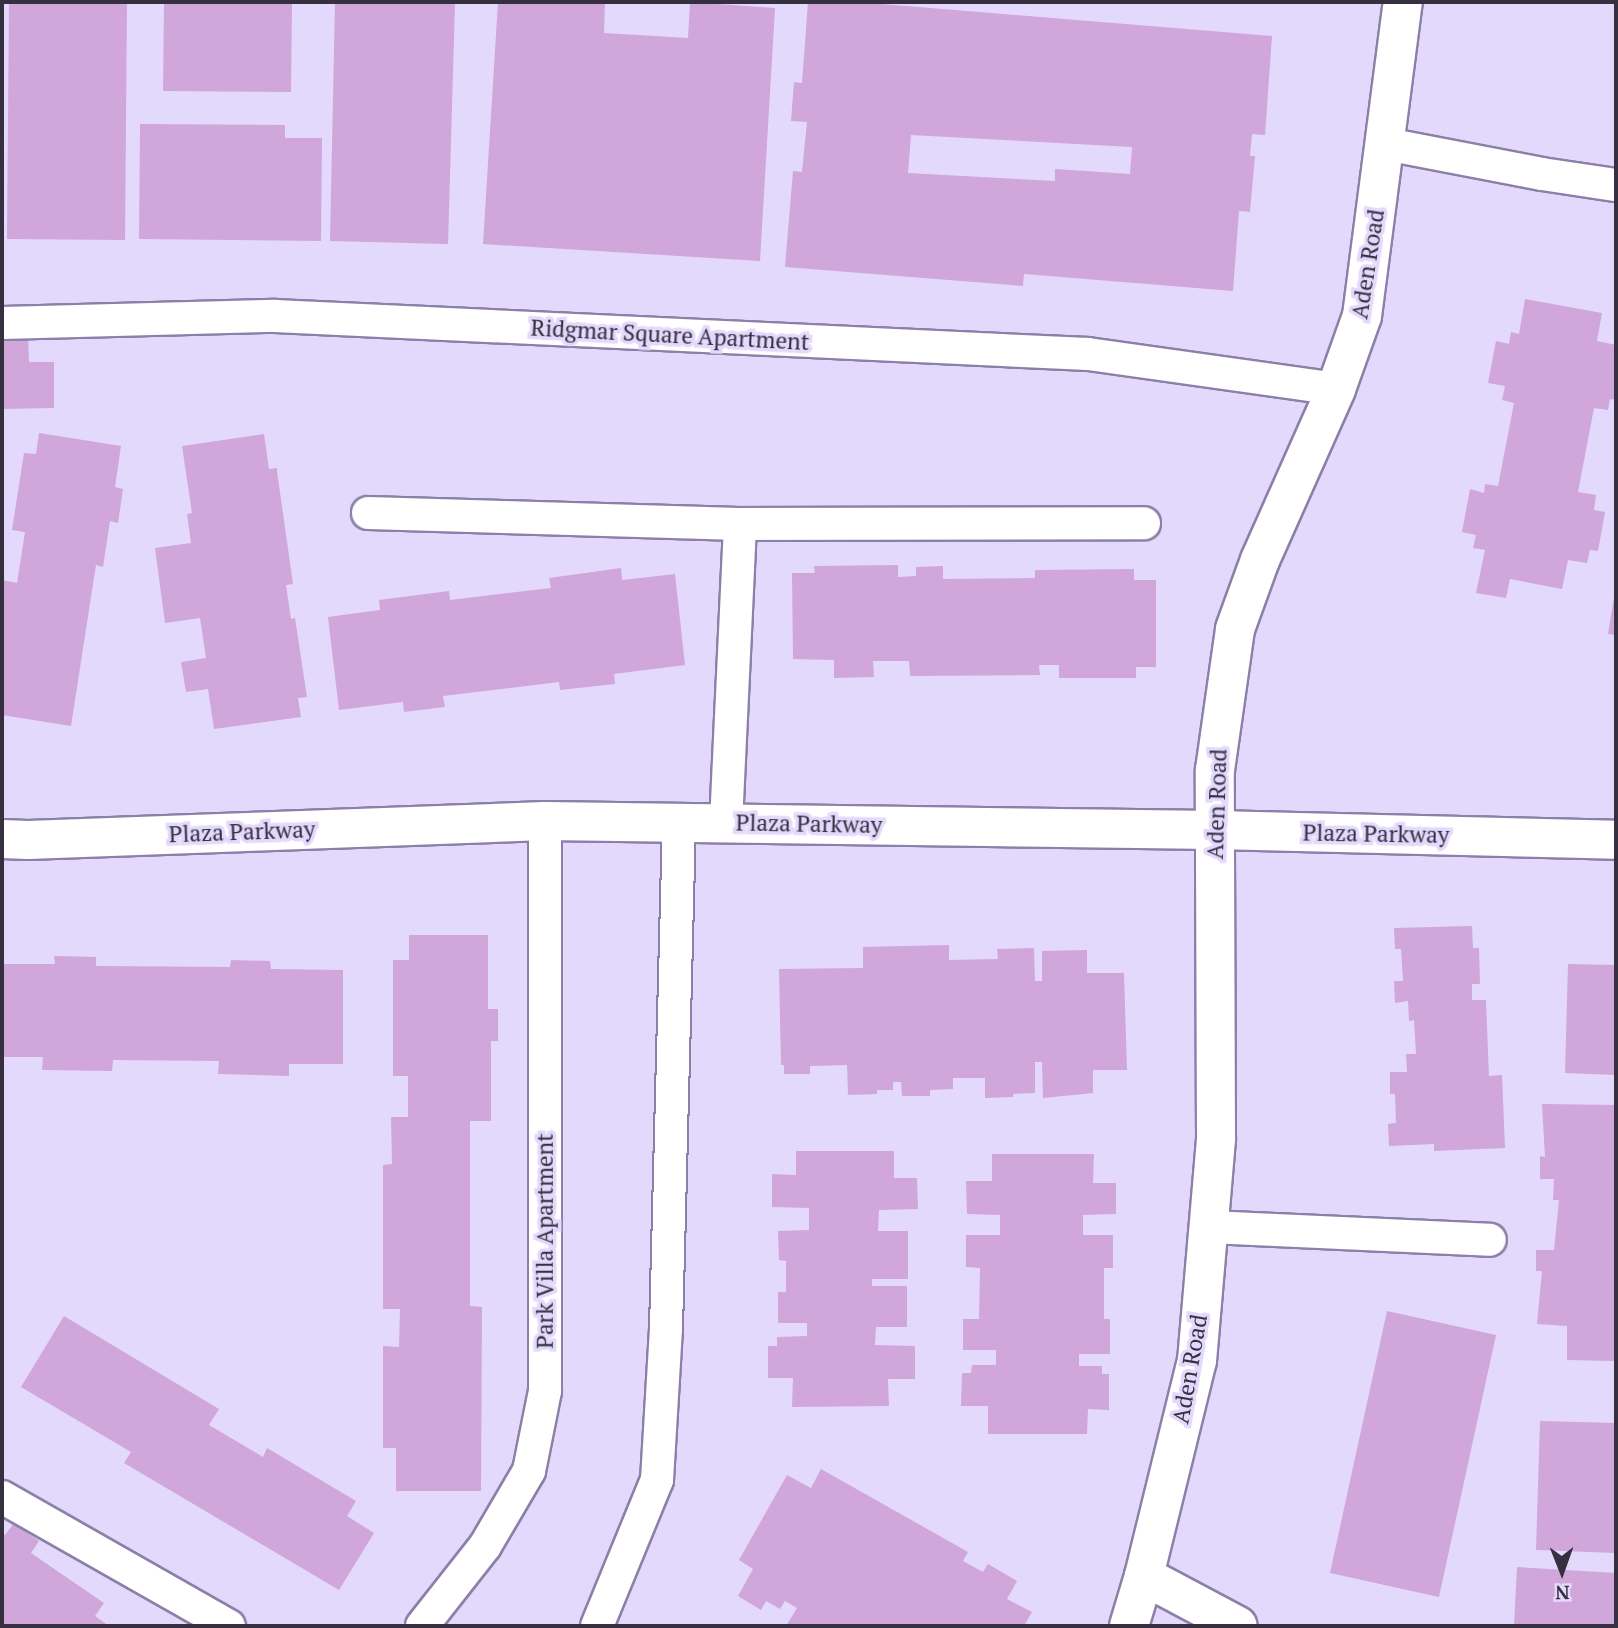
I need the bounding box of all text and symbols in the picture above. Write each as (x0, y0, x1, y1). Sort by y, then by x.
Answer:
street label: Aden Road (1346, 207, 1390, 321)
street label: Ridgmar Square Apartment (530, 314, 810, 356)
street label: Aden Road (1201, 748, 1233, 860)
street label: Plaza Parkway (735, 809, 883, 839)
street label: Plaza Parkway (168, 816, 316, 848)
street label: Plaza Parkway (1302, 819, 1450, 849)
street label: Park Villa Apartment (531, 1133, 559, 1349)
street label: Aden Road (1167, 1312, 1213, 1426)
north arrow (1527, 1537, 1597, 1607)
text: N (1555, 1581, 1570, 1606)

